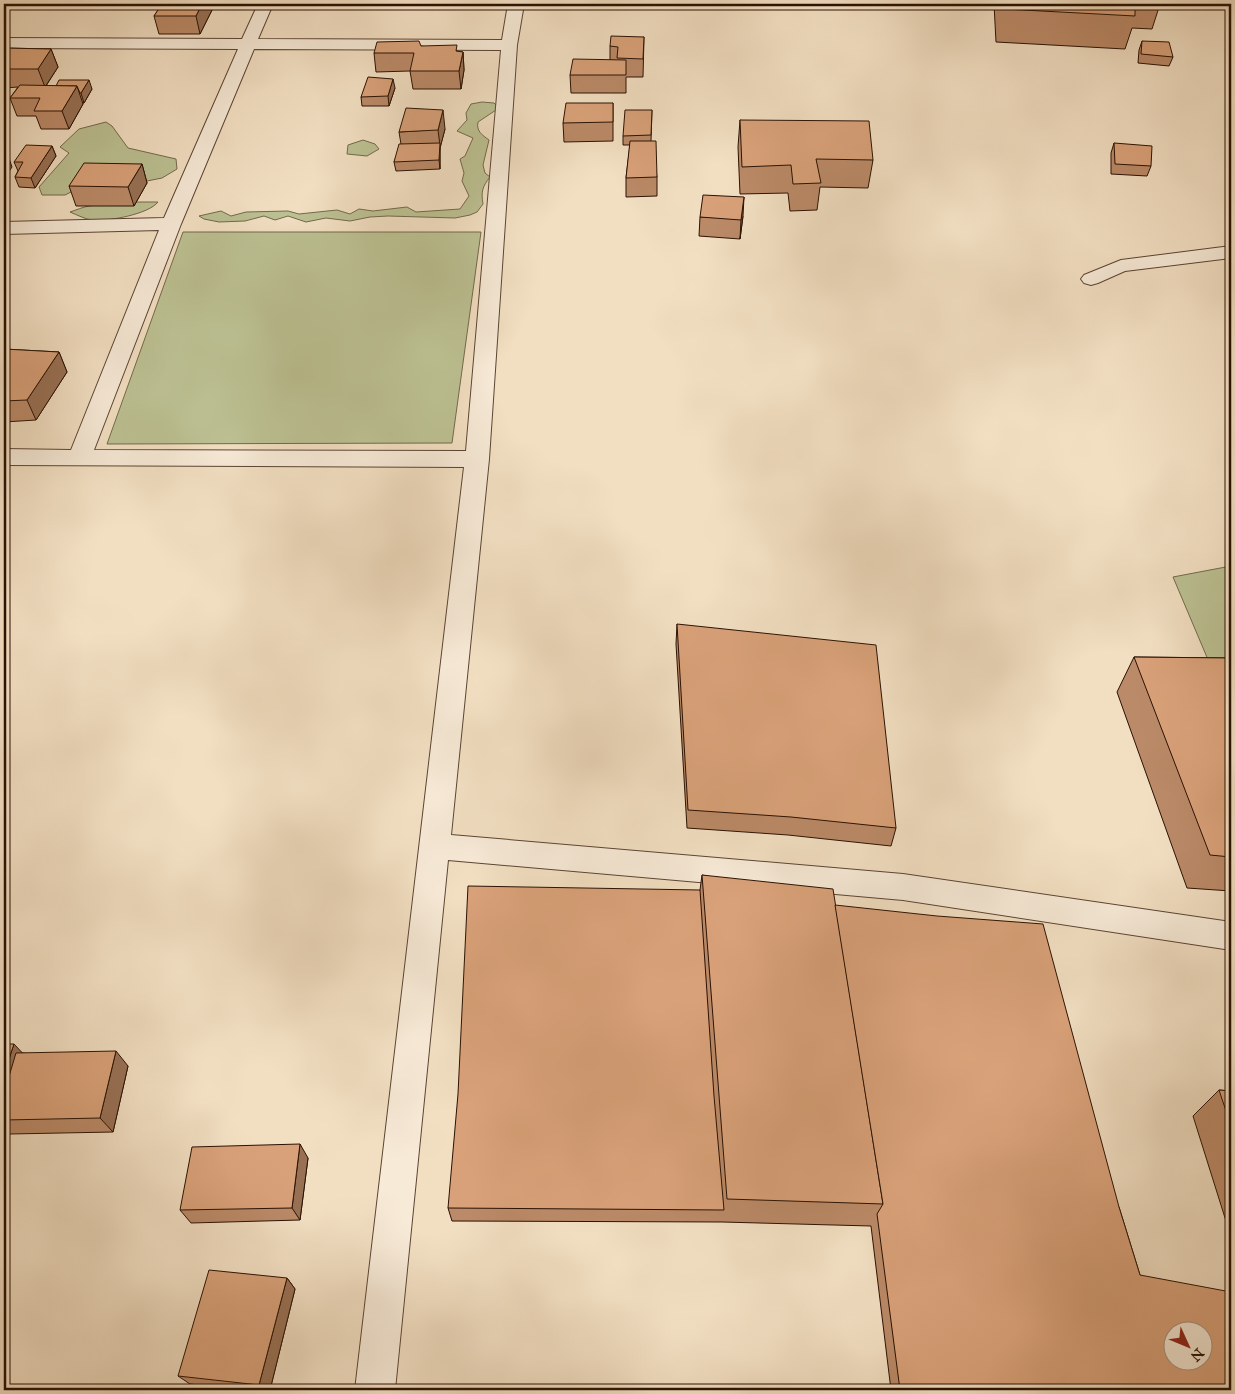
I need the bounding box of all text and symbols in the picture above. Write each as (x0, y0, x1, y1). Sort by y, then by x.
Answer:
north arrow (1162, 1322, 1212, 1372)
text: N (1187, 1345, 1207, 1365)

